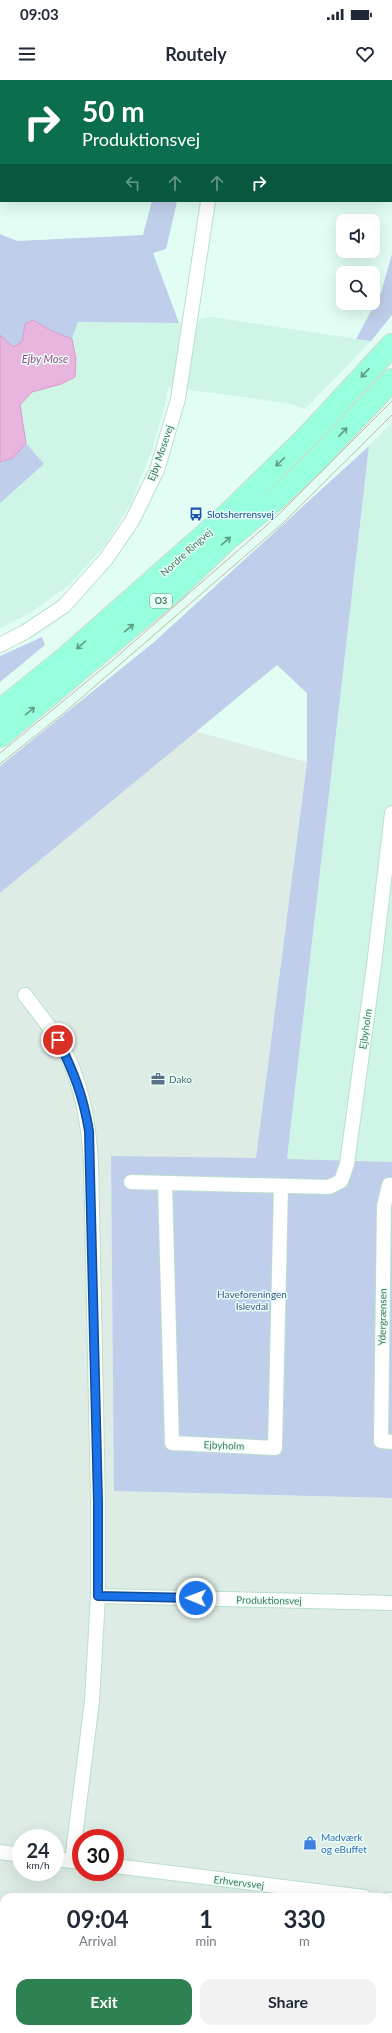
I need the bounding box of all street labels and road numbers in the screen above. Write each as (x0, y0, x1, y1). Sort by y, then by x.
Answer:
street label: Ejby Mosevej (145, 424, 175, 482)
street label: Nordre Ringvej (158, 526, 214, 578)
road number: O3 (150, 594, 172, 608)
street label: Ejbyholm (356, 1008, 374, 1050)
street label: Ydergrænsen (376, 1288, 388, 1346)
street label: Ejbyholm (203, 1438, 245, 1452)
street label: Produktionsvej (236, 1593, 302, 1607)
street label: Erhvervsvej (213, 1873, 265, 1891)

